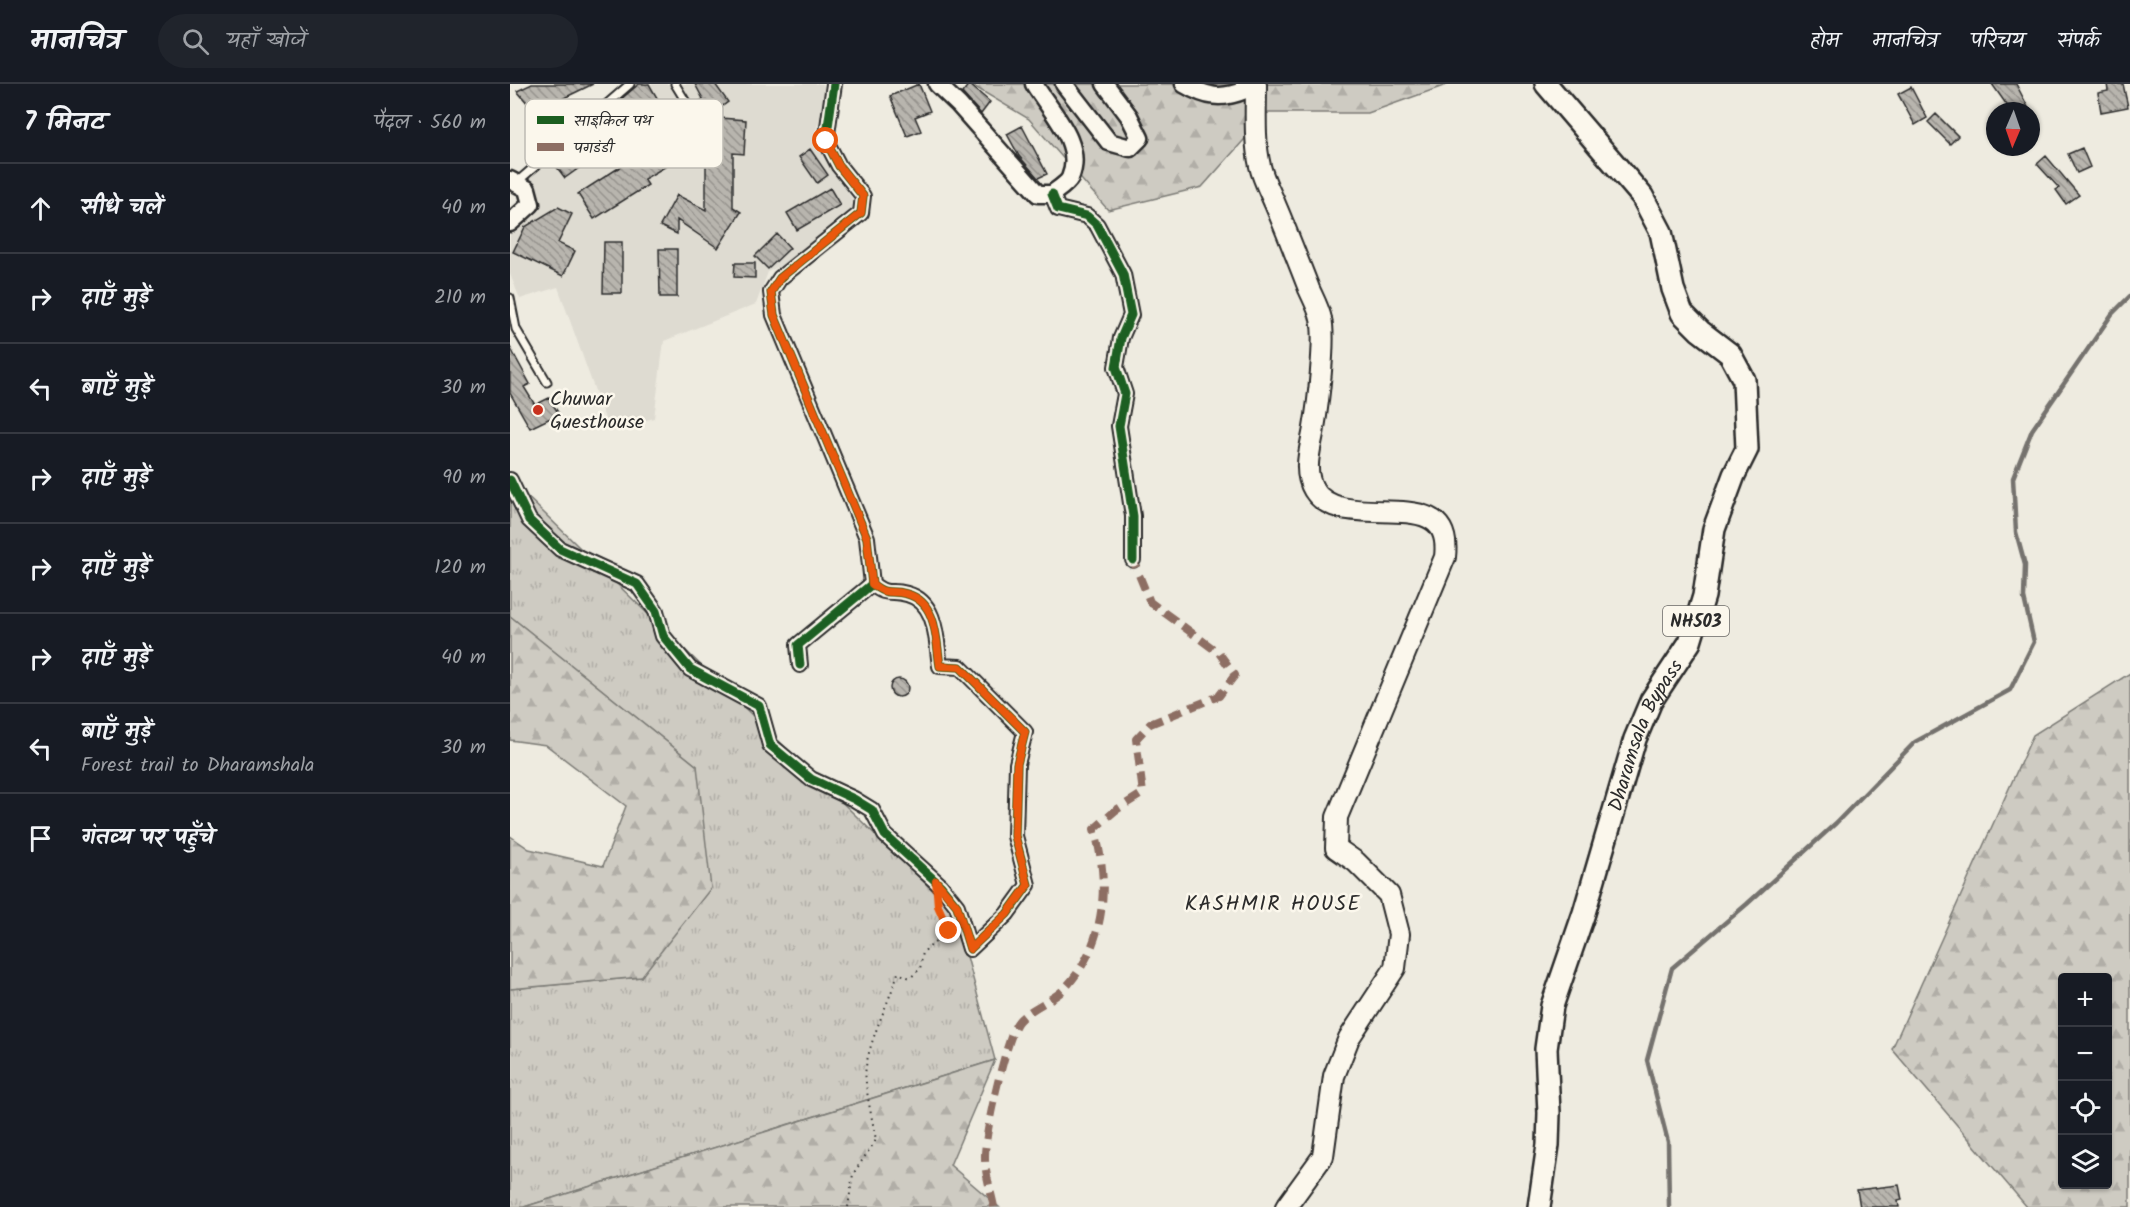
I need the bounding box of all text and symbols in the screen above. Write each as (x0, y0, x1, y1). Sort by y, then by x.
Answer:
search box (158, 14, 578, 68)
text: मानचित्र (30, 19, 122, 64)
text: यहाँ खोजें (227, 24, 306, 59)
icon: search (179, 25, 212, 58)
text: होम (1810, 25, 1839, 58)
text: मानचित्र (1872, 25, 1938, 58)
text: परिचय (1971, 25, 2024, 58)
text: संपर्क (2057, 25, 2100, 58)
legend (525, 99, 723, 168)
text: 7 मिनट (24, 102, 105, 144)
north arrow (1986, 102, 2040, 156)
text: पैदल · 560 m (374, 107, 486, 139)
text: साइकिल पथ (574, 109, 655, 134)
route start (812, 127, 838, 153)
text: पगडंडी (573, 136, 616, 161)
text: सीधे चलें (81, 191, 162, 226)
icon: ahead (24, 192, 57, 225)
text: 40 m (441, 192, 486, 224)
text: दाएँ मुड़ें (81, 281, 150, 316)
icon: right (24, 282, 57, 315)
text: 210 m (434, 282, 486, 314)
text: बाएँ मुड़ें (81, 371, 152, 406)
icon: left (24, 372, 57, 405)
text: 30 m (441, 372, 486, 404)
place label: Chuwar Guesthouse (550, 384, 644, 439)
marker: Chuwar Guesthouse (531, 403, 545, 417)
text: दाएँ मुड़ें (81, 461, 150, 496)
icon: right (24, 462, 57, 495)
text: 90 m (442, 462, 486, 494)
text: दाएँ मुड़ें (81, 551, 150, 586)
icon: right (24, 552, 57, 585)
text: 120 m (434, 552, 486, 584)
road number: NH503 (1663, 606, 1729, 636)
text: दाएँ मुड़ें (81, 641, 150, 676)
icon: right (24, 642, 57, 675)
text: 40 m (441, 642, 486, 674)
street label: Dharamsala Bypass (1601, 653, 1693, 816)
text: बाएँ मुड़ें (81, 715, 152, 750)
icon: left (24, 732, 57, 765)
text: 30 m (441, 732, 486, 764)
text: Forest trail to Dharamshala (81, 750, 314, 782)
text: गंतव्य पर पहुँचे (81, 821, 214, 856)
icon: arrive (24, 822, 57, 855)
district label: KASHMIR HOUSE (1185, 888, 1361, 921)
route end (935, 917, 961, 943)
map controls (2058, 973, 2112, 1189)
button: + (2058, 973, 2112, 1027)
button: − (2058, 1027, 2112, 1081)
button: locate (2058, 1081, 2112, 1135)
button: layers (2058, 1135, 2112, 1189)

